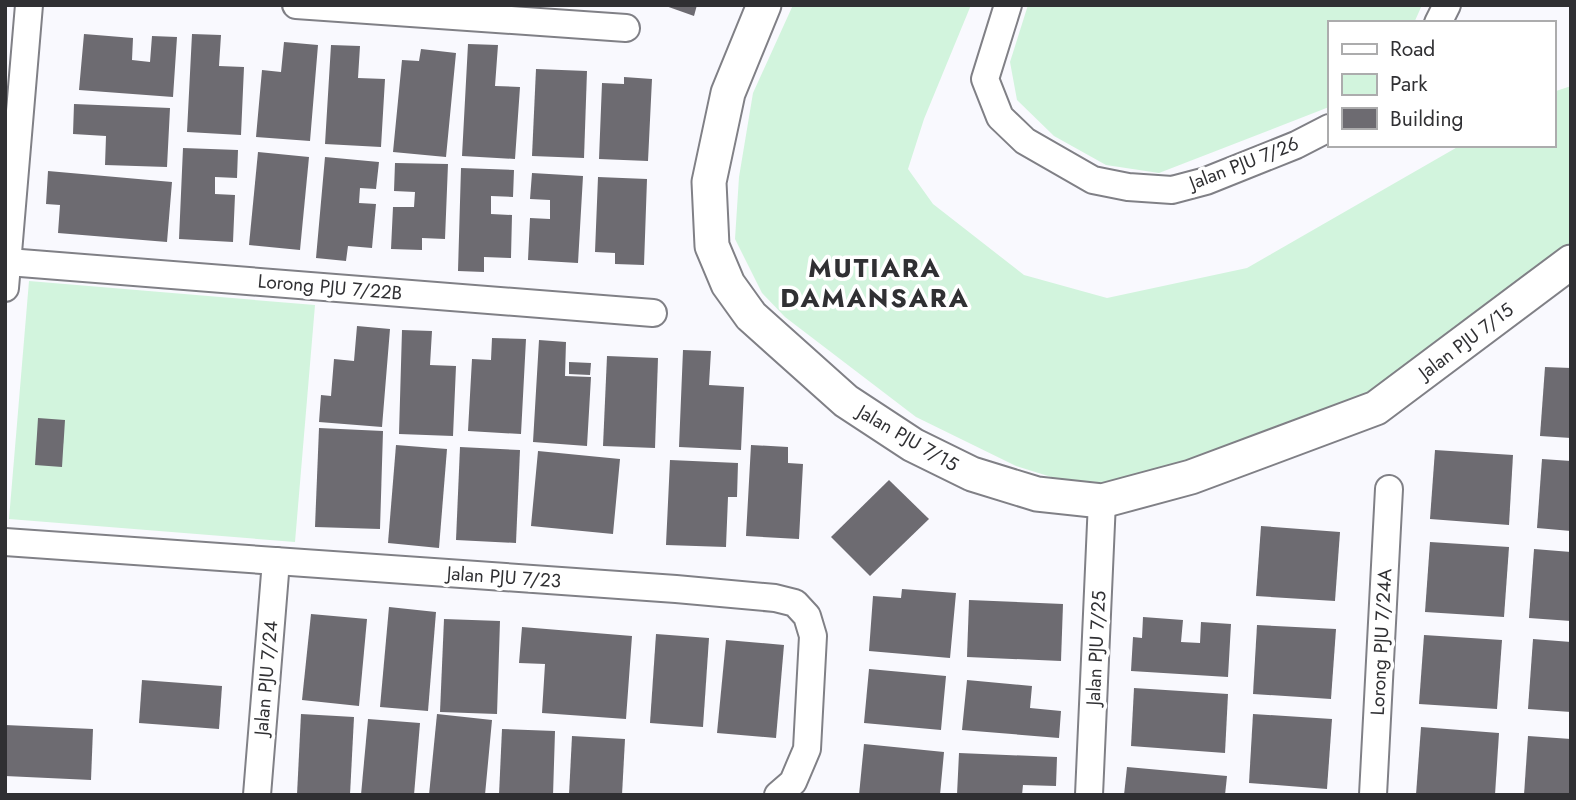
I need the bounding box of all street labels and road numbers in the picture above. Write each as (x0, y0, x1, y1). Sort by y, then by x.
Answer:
street label: Jalan PJU 7/26 (1183, 130, 1303, 197)
street label: Lorong PJU 7/22B (257, 267, 403, 307)
street label: Jalan PJU 7/15 (1411, 296, 1519, 387)
street label: Jalan PJU 7/15 (850, 397, 963, 478)
street label: Jalan PJU 7/23 (443, 559, 562, 594)
street label: Lorong PJU 7/24A (1364, 567, 1398, 716)
street label: Jalan PJU 7/25 (1079, 590, 1112, 709)
street label: Jalan PJU 7/24 (247, 619, 284, 740)

